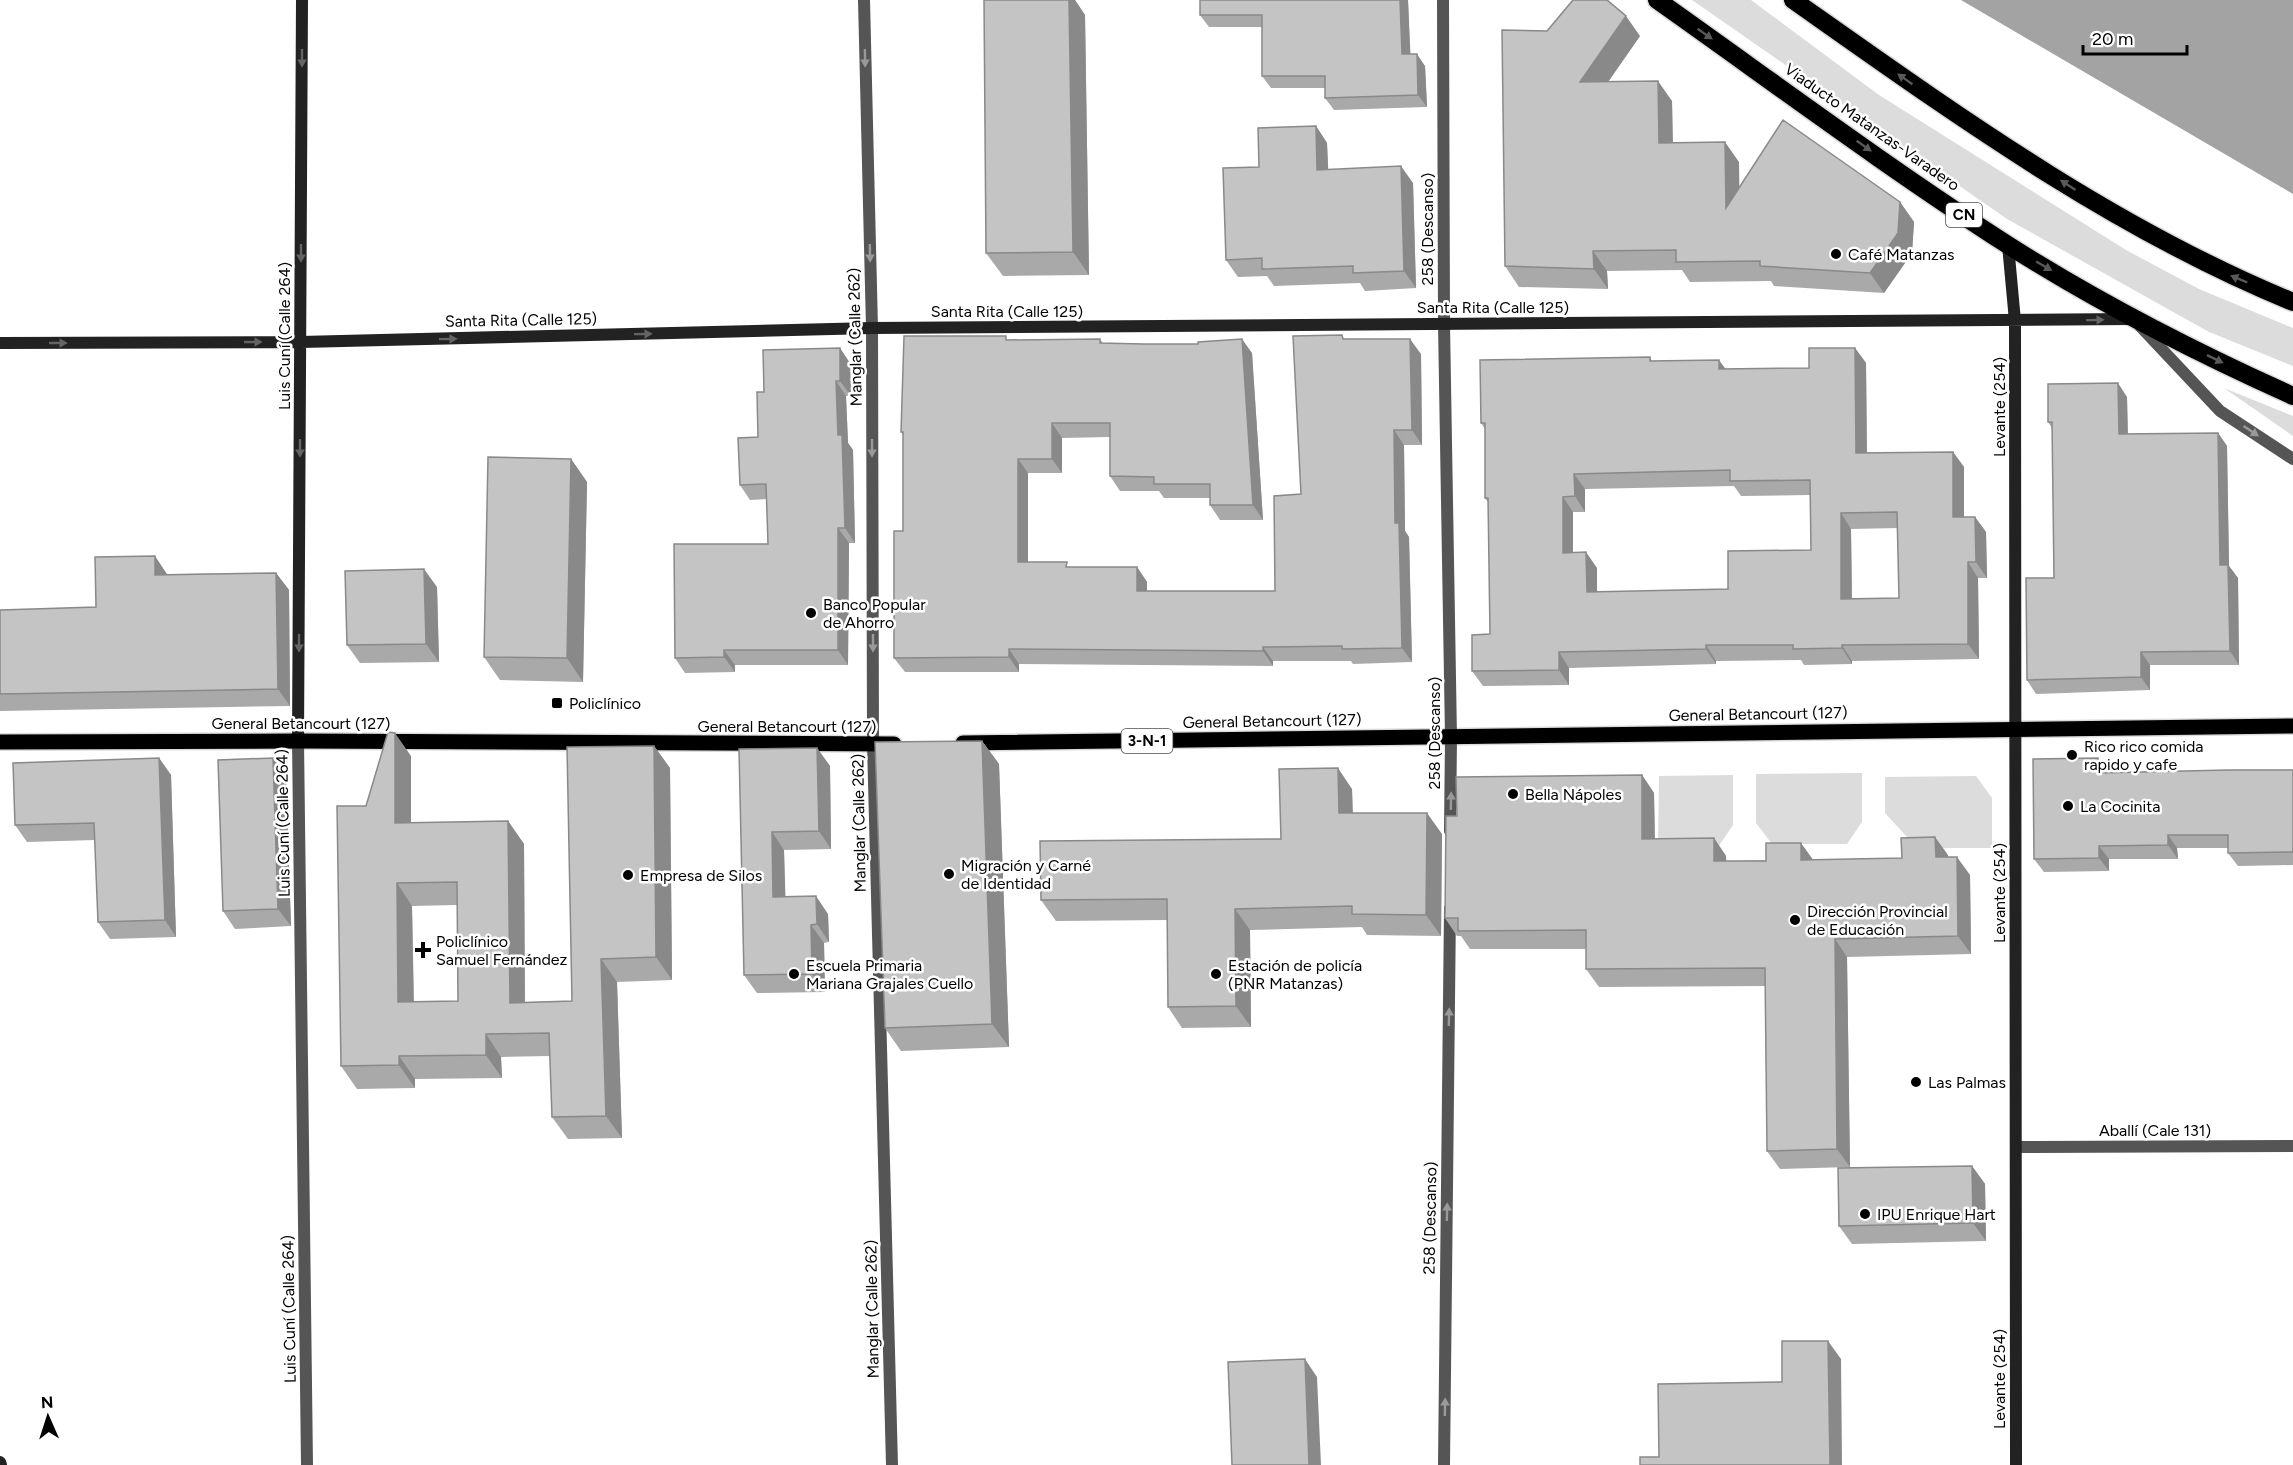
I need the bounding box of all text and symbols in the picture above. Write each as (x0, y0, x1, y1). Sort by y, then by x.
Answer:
scale bar (2083, 18, 2186, 56)
one-way arrow (1696, 28, 1712, 40)
text: 20 m (2092, 28, 2133, 50)
one-way arrow (297, 49, 307, 68)
one-way arrow (860, 49, 870, 68)
street label: Viaducto Matanzas-Varadero (1781, 59, 1963, 195)
one-way arrow (1897, 74, 1913, 85)
one-way arrow (1856, 140, 1872, 151)
street label: 258 (Descanso) (1418, 173, 1437, 285)
one-way arrow (2060, 180, 2076, 191)
road number: CN (1946, 203, 1982, 227)
one-way arrow (296, 244, 306, 263)
one-way arrow (865, 244, 875, 263)
place label: Café Matanzas (1848, 245, 1955, 264)
marker: Café Matanzas (1829, 247, 1843, 261)
one-way arrow (2036, 261, 2053, 271)
street label: Luis Cuní (Calle 264) (275, 262, 294, 410)
street label: Manglar (Calle 262) (844, 267, 866, 407)
one-way arrow (2230, 274, 2248, 284)
street label: Santa Rita (Calle 125) (1417, 298, 1569, 317)
street label: Santa Rita (Calle 125) (931, 302, 1083, 321)
street label: Santa Rita (Calle 125) (445, 309, 597, 331)
one-way arrow (2085, 315, 2104, 325)
one-way arrow (634, 329, 653, 339)
one-way arrow (439, 334, 458, 344)
one-way arrow (244, 337, 263, 347)
one-way arrow (49, 338, 68, 348)
one-way arrow (2206, 355, 2223, 364)
street label: Levante (254) (1990, 357, 2009, 457)
one-way arrow (2243, 425, 2259, 436)
one-way arrow (295, 439, 305, 458)
one-way arrow (867, 439, 877, 458)
place label: Banco Popular de Ahorro (823, 595, 926, 632)
marker: Banco Popular de Ahorro (804, 606, 818, 620)
one-way arrow (294, 634, 304, 653)
one-way arrow (868, 634, 878, 653)
street label: 258 (Descanso) (1425, 677, 1444, 789)
place label: Policlínico (569, 694, 641, 713)
marker: Policlínico (550, 696, 564, 710)
street label: General Betancourt (127) (1668, 703, 1848, 725)
street label: General Betancourt (127) (1182, 710, 1362, 732)
street label: General Betancourt (127) (212, 714, 390, 733)
street label: General Betancourt (127) (698, 717, 876, 736)
road number: 3-N-1 (1122, 729, 1172, 753)
place label: Rico rico comida rapido y cafe (2084, 737, 2203, 774)
marker: Rico rico comida rapido y cafe (2065, 748, 2079, 762)
street label: Luis Cuní (Calle 264) (272, 749, 294, 897)
street label: Manglar (Calle 262) (848, 753, 870, 893)
place label: Bella Nápoles (1525, 785, 1622, 804)
marker: Bella Nápoles (1506, 787, 1520, 801)
one-way arrow (1446, 791, 1456, 810)
place label: La Cocinita (2080, 797, 2160, 816)
marker: La Cocinita (2061, 799, 2075, 813)
street label: Levante (254) (1990, 843, 2009, 943)
place label: Migración y Carné de Identidad (961, 856, 1091, 893)
place label: Empresa de Silos (640, 866, 762, 885)
marker: Migración y Carné de Identidad (942, 867, 956, 881)
marker: Empresa de Silos (621, 868, 635, 882)
place label: Dirección Provincial de Educación (1807, 902, 1948, 939)
marker: Dirección Provincial de Educación (1788, 913, 1802, 927)
place label: Policlínico Samuel Fernández (436, 932, 568, 969)
marker: Policlínico Samuel Fernández (414, 941, 432, 959)
place label: Escuela Primaria Mariana Grajales Cuello (806, 956, 973, 993)
place label: Estación de policía (PNR Matanzas) (1228, 956, 1362, 993)
marker: Escuela Primaria Mariana Grajales Cuello (787, 967, 801, 981)
marker: Estación de policía (PNR Matanzas) (1209, 967, 1223, 981)
one-way arrow (1444, 1007, 1454, 1026)
place label: Las Palmas (1928, 1073, 2006, 1092)
marker: Las Palmas (1909, 1075, 1923, 1089)
street label: Aballí (Cale 131) (2099, 1121, 2211, 1140)
street label: 258 (Descanso) (1420, 1161, 1440, 1275)
one-way arrow (1442, 1202, 1452, 1221)
place label: IPU Enrique Hart (1877, 1205, 1996, 1224)
marker: IPU Enrique Hart (1858, 1207, 1872, 1221)
street label: Luis Cuní (Calle 264) (278, 1235, 300, 1383)
street label: Manglar (Calle 262) (861, 1239, 883, 1379)
street label: Levante (254) (1990, 1329, 2009, 1429)
north arrow (18, 1387, 78, 1447)
text: N (41, 1393, 54, 1412)
one-way arrow (1440, 1397, 1450, 1416)

